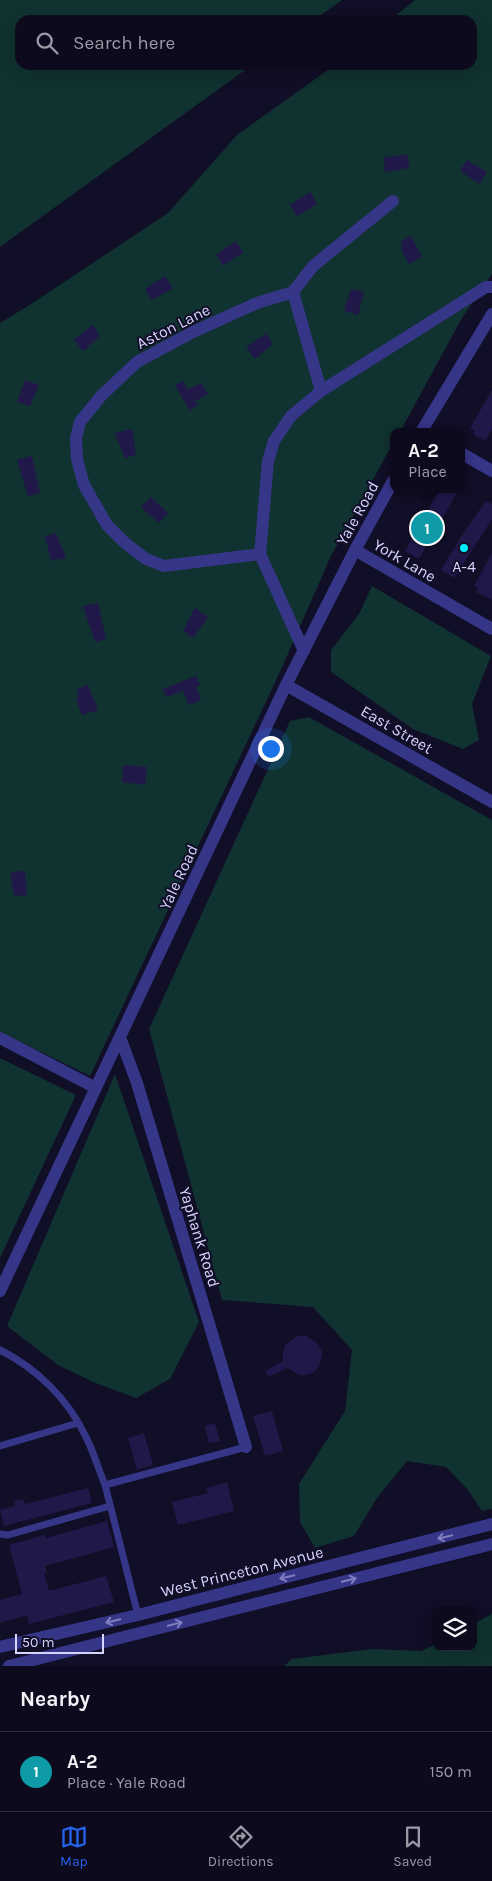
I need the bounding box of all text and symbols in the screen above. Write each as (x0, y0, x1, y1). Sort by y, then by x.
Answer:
search box (15, 15, 477, 70)
icon: search (33, 29, 61, 57)
text: Search here (73, 32, 175, 54)
street label: Aston Lane (133, 300, 213, 353)
popup (390, 428, 465, 493)
text: A-2 (408, 440, 439, 462)
text: Place (408, 462, 447, 481)
street label: Yale Road (332, 478, 383, 548)
pin: 1 (411, 509, 443, 547)
street label: York Lane (370, 535, 439, 586)
marker: A-4 (458, 542, 470, 554)
place label: A-4 (452, 557, 476, 576)
street label: East Street (357, 701, 436, 758)
your location (258, 736, 284, 762)
street label: Yale Road (155, 842, 202, 913)
street label: Yaphank Road (175, 1185, 224, 1290)
one-way arrow (437, 1532, 453, 1542)
street label: West Princeton Avenue (159, 1542, 325, 1601)
one-way arrow (280, 1573, 296, 1582)
one-way arrow (341, 1575, 357, 1584)
map controls (432, 1606, 477, 1651)
button: layers (432, 1606, 477, 1651)
one-way arrow (105, 1617, 121, 1626)
one-way arrow (166, 1619, 182, 1628)
scale bar (15, 1631, 104, 1654)
text: 50 m (22, 1634, 55, 1651)
text: Nearby (20, 1687, 90, 1711)
text: A-2 (67, 1751, 97, 1773)
text: 1 (33, 1762, 39, 1781)
text: 150 m (429, 1762, 472, 1781)
text: Place · Yale Road (67, 1773, 186, 1792)
tab: Map (60, 1823, 88, 1870)
tab: Directions (208, 1823, 274, 1870)
tab: Saved (393, 1823, 432, 1870)

